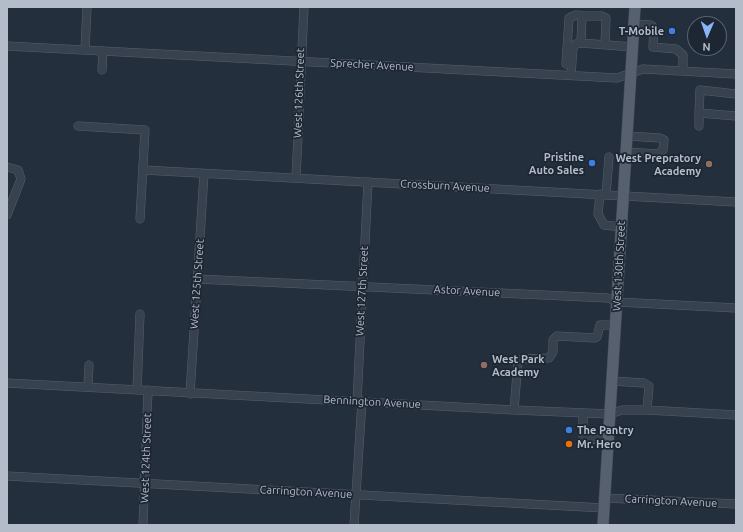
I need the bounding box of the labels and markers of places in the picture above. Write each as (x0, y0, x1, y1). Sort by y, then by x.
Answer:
place label: T-Mobile (619, 24, 664, 38)
marker: T-Mobile (667, 26, 677, 36)
place label: Pristine Auto Sales (529, 150, 584, 176)
place label: West Prepratory Academy (615, 151, 701, 177)
marker: Pristine Auto Sales (587, 158, 597, 168)
marker: West Prepratory Academy (704, 159, 714, 169)
place label: West Park Academy (492, 352, 544, 378)
marker: West Park Academy (479, 360, 489, 370)
place label: The Pantry (577, 423, 634, 437)
marker: The Pantry (564, 425, 574, 435)
place label: Mr. Hero (577, 437, 621, 451)
marker: Mr. Hero (564, 439, 574, 449)

